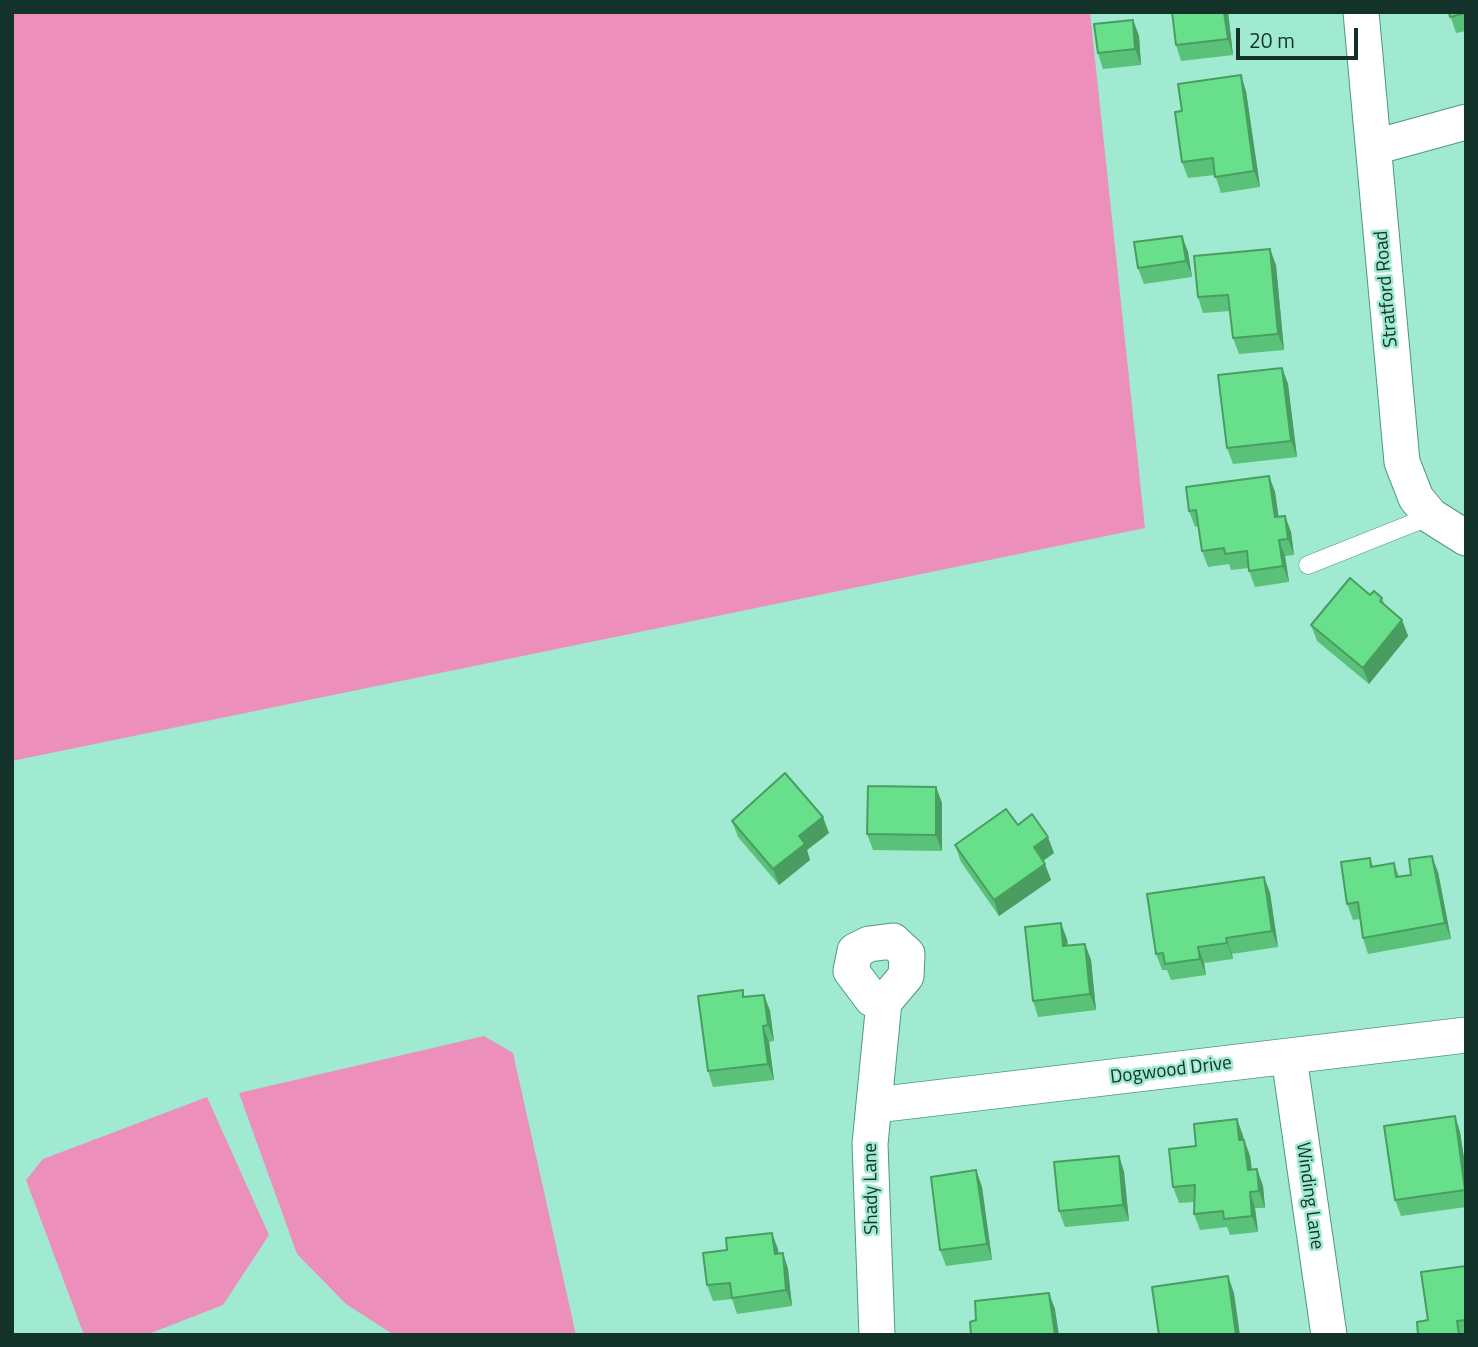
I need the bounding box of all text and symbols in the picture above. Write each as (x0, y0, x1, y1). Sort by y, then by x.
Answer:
scale bar (1240, 14, 1362, 58)
text: 20 m (1249, 24, 1295, 56)
street label: Stratford Road (1371, 230, 1403, 348)
street label: Dogwood Drive (1109, 1052, 1233, 1090)
street label: Winding Lane (1290, 1141, 1328, 1251)
street label: Shady Lane (860, 1143, 884, 1235)

